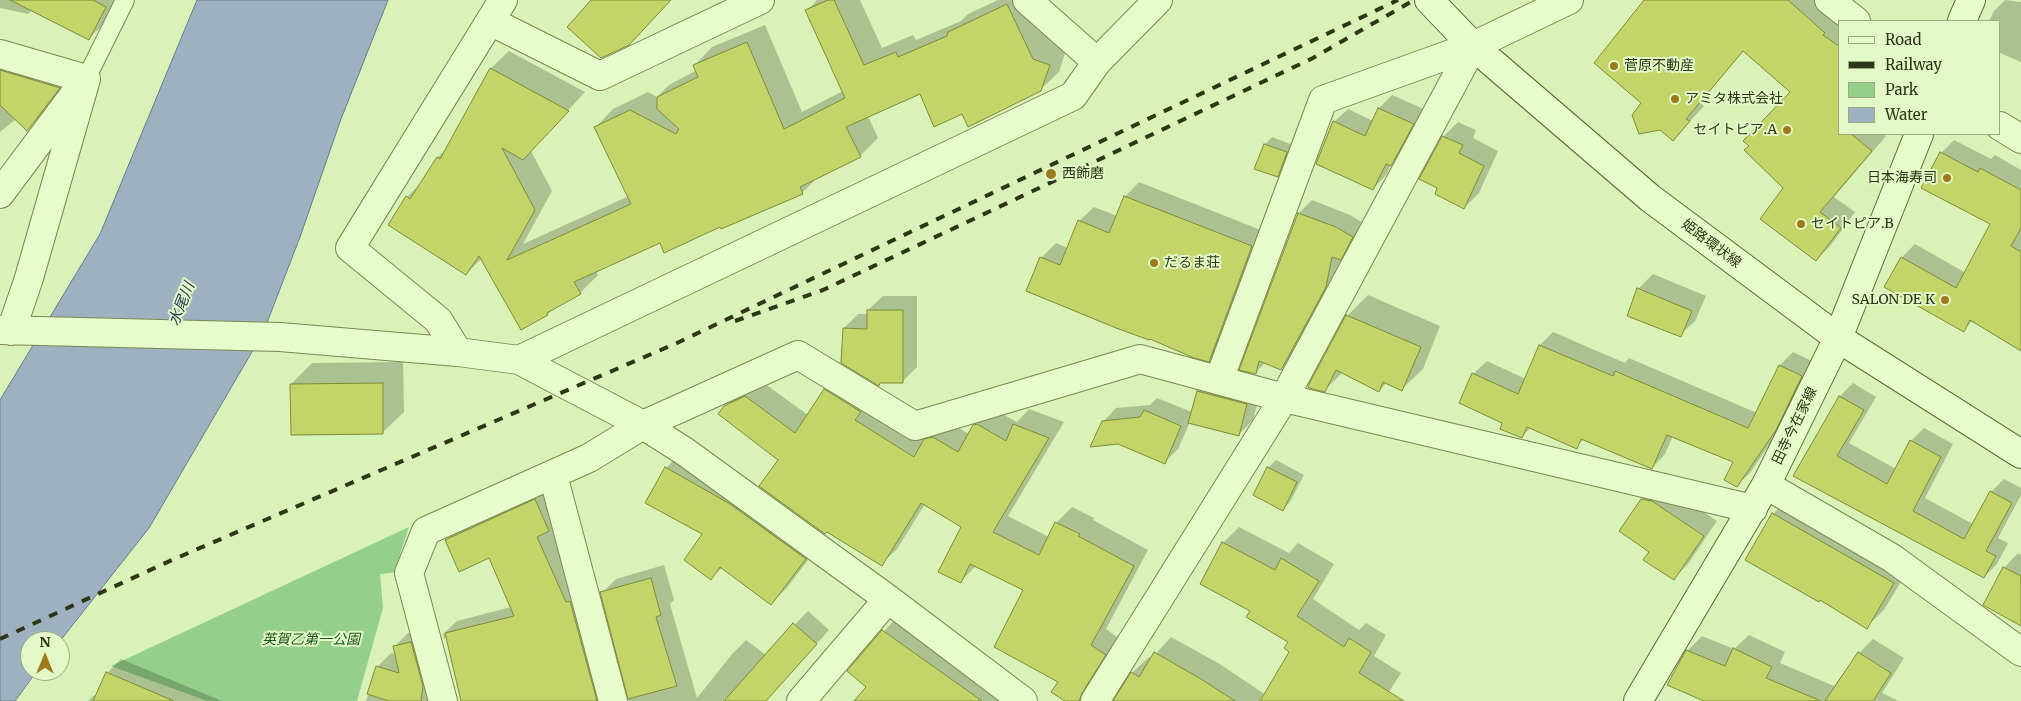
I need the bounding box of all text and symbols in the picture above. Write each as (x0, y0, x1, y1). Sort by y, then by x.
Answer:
legend (1838, 20, 2001, 135)
text: Road (1885, 30, 1921, 49)
text: Railway (1885, 55, 1942, 74)
place label: 菅原不動産 (1624, 58, 1694, 74)
marker: 菅原不動産 (1608, 60, 1620, 72)
text: Park (1885, 80, 1918, 99)
place label: アミタ株式会社 (1685, 91, 1783, 107)
marker: アミタ株式会社 (1669, 93, 1681, 105)
text: Water (1885, 105, 1927, 124)
place label: セイトピア.A (1694, 122, 1777, 138)
marker: セイトピア.A (1781, 124, 1793, 136)
place label: 西飾磨 (1062, 166, 1104, 182)
marker: 西飾磨 (1044, 167, 1058, 181)
place label: 日本海寿司 (1867, 170, 1937, 186)
marker: 日本海寿司 (1941, 172, 1953, 184)
street label: 姫路環状線 (1678, 216, 1744, 272)
place label: セイトピア.B (1811, 216, 1894, 232)
marker: セイトピア.B (1795, 218, 1807, 230)
place label: だるま荘 (1164, 255, 1220, 271)
marker: だるま荘 (1148, 257, 1160, 269)
water label: 水尾川 (165, 280, 199, 328)
place label: SALON DE K (1852, 292, 1935, 308)
marker: SALON DE K (1939, 294, 1951, 306)
street label: 田寺今在家線 (1769, 385, 1821, 467)
north arrow (20, 631, 70, 681)
park label: 英賀乙第一公園 (262, 632, 360, 648)
text: N (39, 633, 51, 651)

